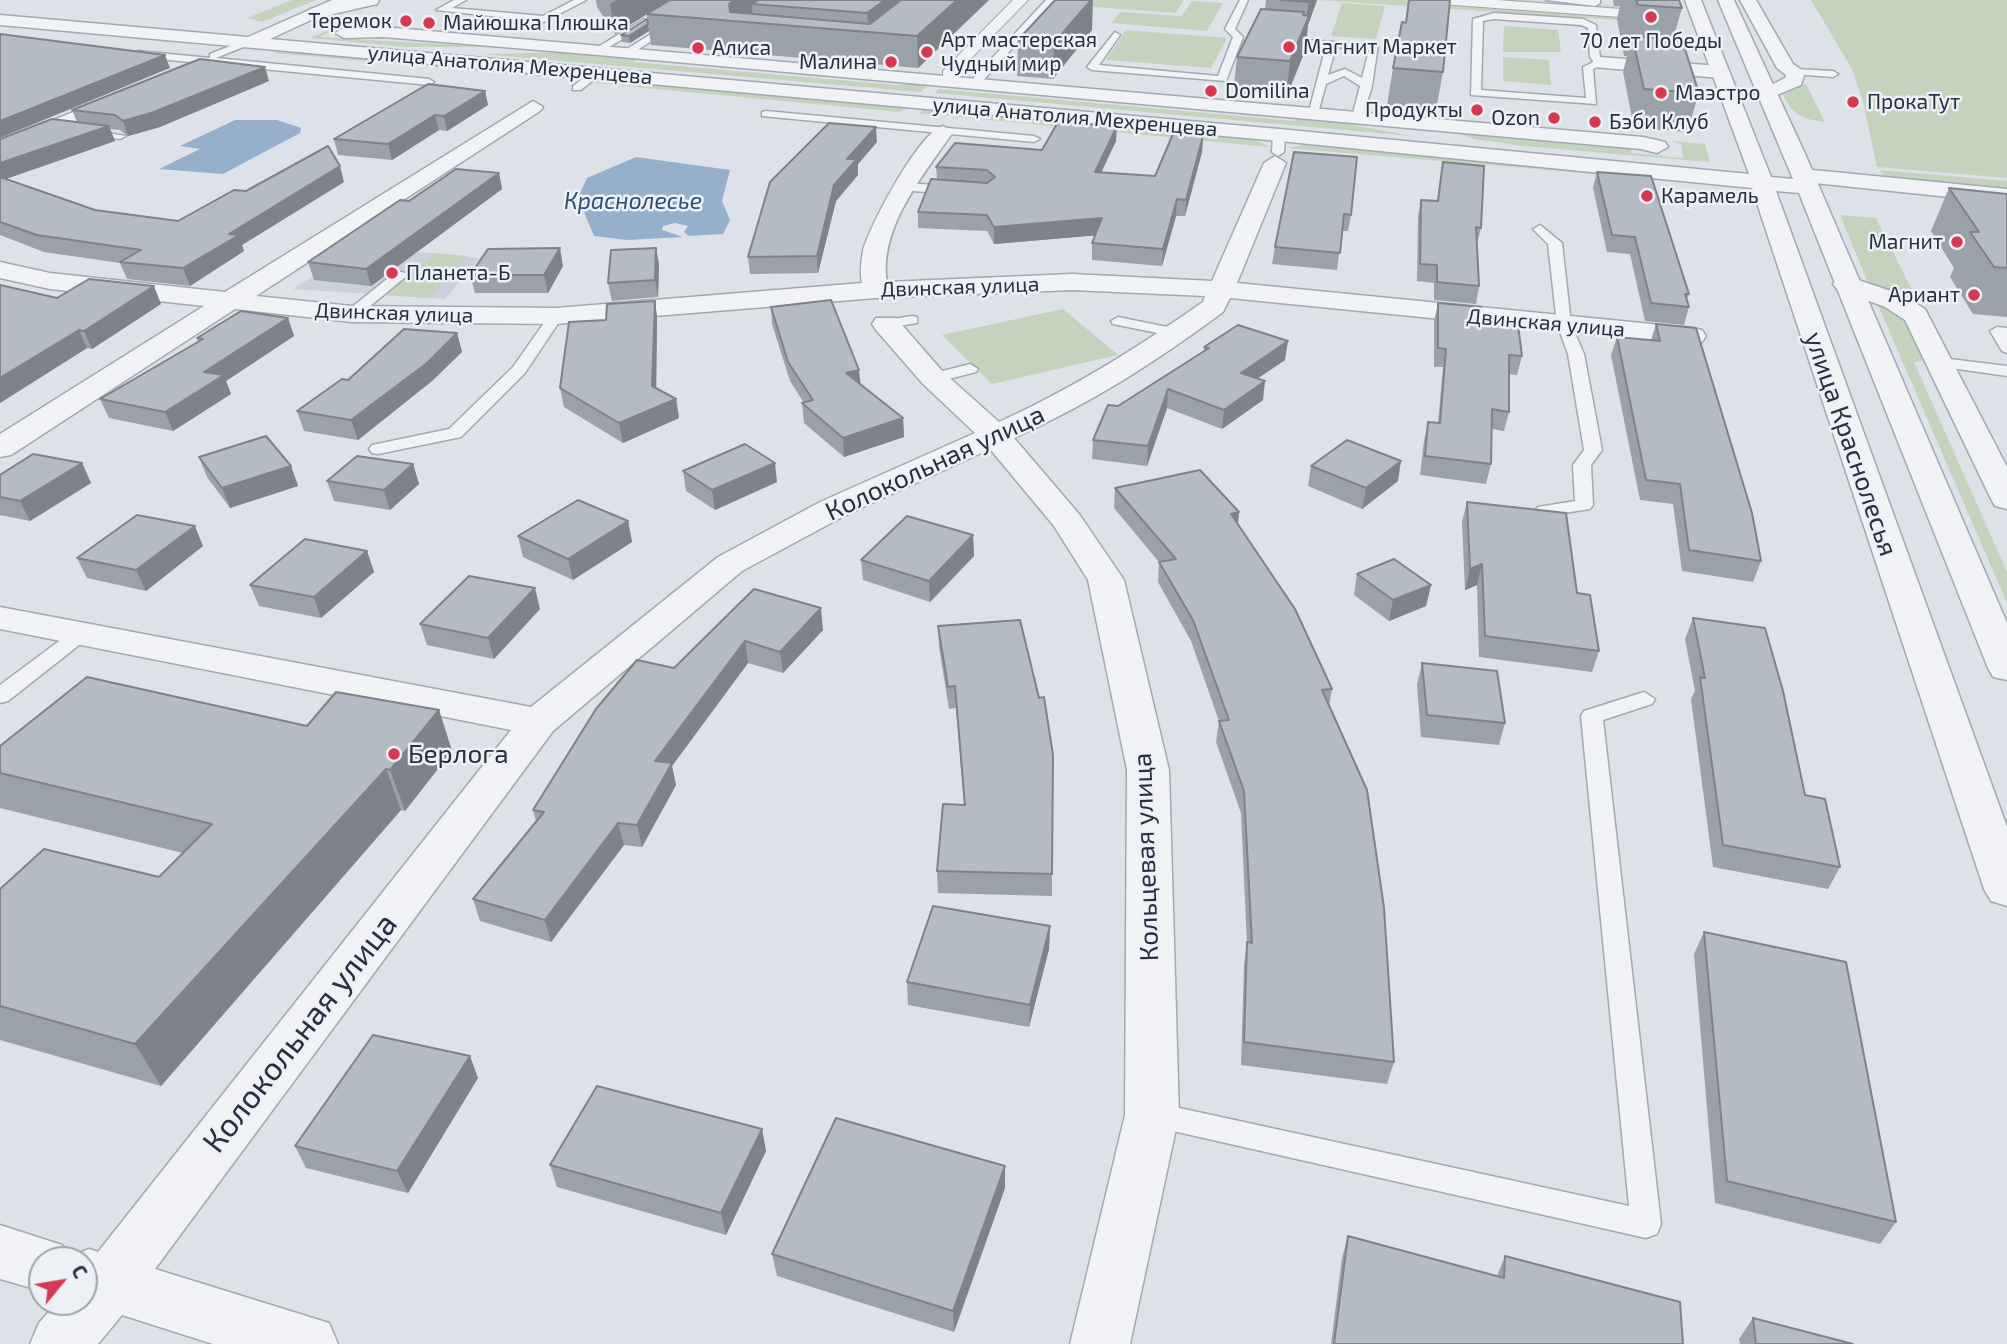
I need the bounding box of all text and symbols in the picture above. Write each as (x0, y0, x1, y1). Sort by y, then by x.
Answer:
place label: Теремок (308, 8, 392, 34)
marker: 70 лет Победы (1643, 9, 1659, 25)
place label: Майюшка Плюшка (443, 10, 629, 36)
marker: Теремок (398, 13, 414, 29)
marker: Майюшка Плюшка (421, 15, 437, 31)
place label: Арт мастерская Чудный мир (941, 27, 1097, 77)
place label: 70 лет Победы (1580, 28, 1722, 54)
place label: Магнит Маркет (1303, 34, 1457, 60)
place label: Алиса (712, 35, 771, 61)
marker: Магнит Маркет (1281, 39, 1297, 55)
street label: улица Анатолия Мехренцева (367, 40, 653, 90)
marker: Алиса (690, 40, 706, 56)
marker: Арт мастерская Чудный мир (919, 44, 935, 60)
place label: Малина (799, 49, 877, 75)
marker: Малина (883, 54, 899, 70)
place label: Domilina (1225, 78, 1310, 104)
place label: Маэстро (1675, 80, 1760, 106)
marker: Domilina (1203, 83, 1219, 99)
marker: Маэстро (1653, 85, 1669, 101)
place label: ПрокаТут (1867, 89, 1960, 115)
street label: улица Анатолия Мехренцева (932, 92, 1218, 142)
marker: ПрокаТут (1845, 94, 1861, 110)
place label: Продукты (1365, 97, 1463, 123)
marker: Продукты (1469, 102, 1485, 118)
place label: Ozon (1491, 105, 1540, 131)
place label: Бэби Клуб (1609, 109, 1709, 135)
marker: Ozon (1546, 110, 1562, 126)
marker: Бэби Клуб (1587, 114, 1603, 130)
place label: Карамель (1661, 183, 1759, 209)
water label: Краснолесье (564, 187, 702, 215)
marker: Карамель (1639, 188, 1655, 204)
place label: Магнит (1868, 229, 1943, 255)
marker: Магнит (1949, 234, 1965, 250)
place label: Планета-Б (406, 260, 510, 286)
marker: Планета-Б (384, 265, 400, 281)
street label: Двинская улица (880, 272, 1040, 302)
place label: Ариант (1888, 282, 1960, 308)
marker: Ариант (1966, 287, 1982, 303)
street label: Двинская улица (314, 298, 474, 328)
street label: Двинская улица (1466, 304, 1626, 342)
street label: улица Краснолесья (1798, 328, 1904, 560)
street label: Колокольная улица (821, 399, 1049, 527)
place label: Берлога (408, 738, 509, 770)
marker: Берлога (386, 746, 402, 762)
street label: Кольцевая улица (1127, 752, 1165, 962)
street label: Колокольная улица (195, 906, 405, 1160)
north arrow (28, 1246, 98, 1316)
text: С (67, 1261, 93, 1282)

